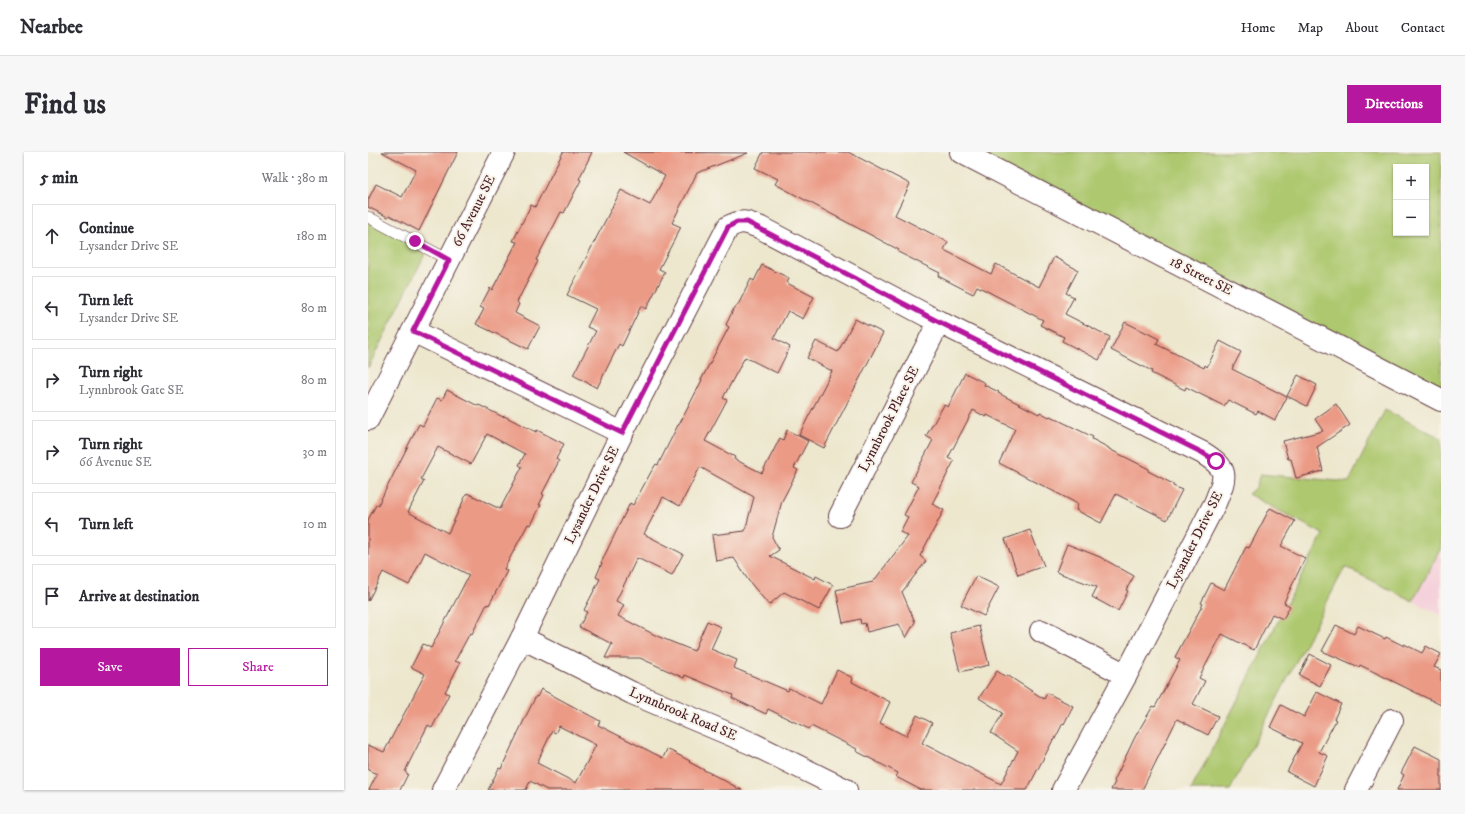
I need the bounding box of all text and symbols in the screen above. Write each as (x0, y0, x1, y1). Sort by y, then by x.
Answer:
text: Nearbee (20, 16, 83, 39)
text: Home (1241, 19, 1275, 37)
text: Map (1297, 19, 1323, 37)
text: About (1345, 19, 1379, 37)
text: Contact (1401, 19, 1445, 37)
button: Directions (1347, 85, 1441, 123)
text: Find us (24, 87, 106, 122)
map controls (1393, 164, 1429, 236)
button: + (1393, 164, 1429, 200)
text: 5 min (40, 167, 78, 189)
text: Walk · 380 m (261, 170, 328, 186)
street label: 66 Avenue SE (448, 172, 500, 250)
button: − (1393, 200, 1429, 236)
text: Continue (79, 219, 134, 238)
icon: ahead (41, 225, 63, 247)
text: 180 m (296, 228, 327, 244)
route end (406, 232, 424, 250)
text: Lysander Drive SE (79, 238, 178, 254)
street label: 18 Street SE (1166, 252, 1236, 300)
text: Turn left (79, 291, 133, 310)
icon: left (41, 297, 63, 319)
text: 80 m (301, 300, 327, 316)
text: Lysander Drive SE (79, 310, 178, 326)
text: Turn right (79, 363, 142, 382)
street label: Lynnbrook Place SE (854, 363, 924, 475)
icon: right (41, 369, 63, 391)
text: 80 m (301, 372, 327, 388)
text: Lynnbrook Gate SE (79, 382, 184, 398)
text: Turn right (79, 435, 142, 454)
icon: right (41, 441, 63, 463)
street label: Lysander Drive SE (560, 443, 624, 547)
text: 30 m (303, 444, 327, 460)
route start (1207, 452, 1225, 470)
text: 66 Avenue SE (79, 454, 152, 470)
street label: Lysander Drive SE (1163, 488, 1227, 592)
icon: left (41, 513, 63, 535)
text: Turn left (79, 515, 133, 534)
text: 10 m (303, 516, 327, 532)
icon: arrive (41, 585, 63, 607)
text: Arrive at destination (79, 587, 199, 606)
button: Save (40, 648, 180, 686)
button: Share (188, 648, 328, 686)
street label: Lynnbrook Road SE (626, 683, 740, 745)

